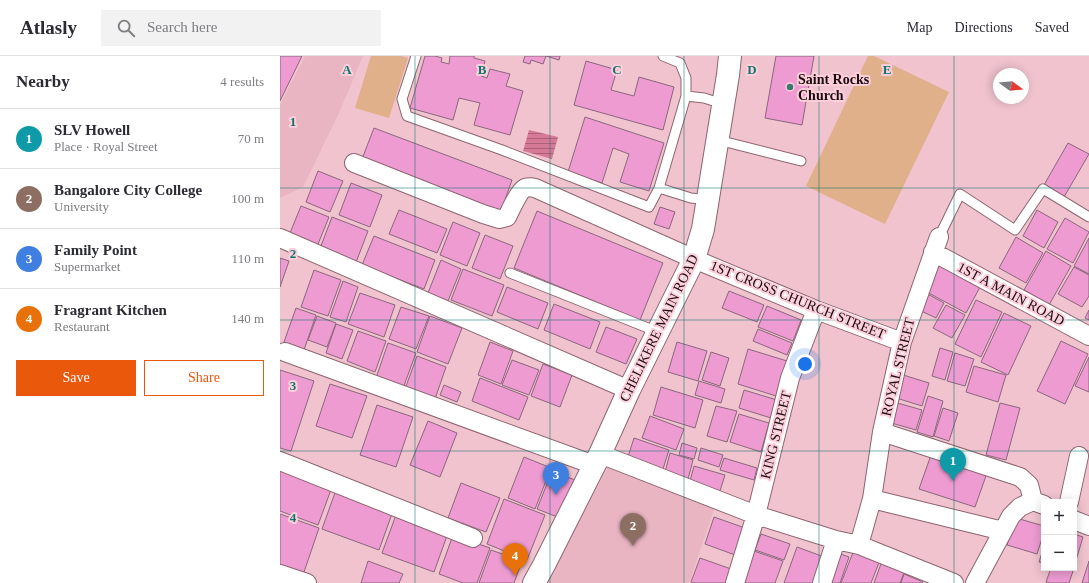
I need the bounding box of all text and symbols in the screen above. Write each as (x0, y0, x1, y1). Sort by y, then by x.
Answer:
search box (101, 10, 381, 46)
text: Atlasly (20, 17, 77, 38)
icon: search (115, 17, 137, 39)
text: Search here (147, 19, 217, 35)
text: Map (907, 20, 932, 35)
text: Directions (954, 20, 1013, 35)
text: Saved (1035, 20, 1069, 35)
text: A (342, 62, 352, 77)
text: B (478, 62, 487, 77)
text: C (612, 62, 622, 77)
text: D (747, 62, 757, 77)
text: E (883, 62, 891, 77)
north arrow (993, 68, 1029, 104)
text: Nearby (16, 72, 70, 91)
place label: Saint Rocks Church (798, 72, 870, 103)
text: 4 results (220, 74, 264, 89)
marker: Saint Rocks Church (785, 82, 795, 92)
text: 1 (290, 114, 296, 129)
text: SLV Howell (54, 122, 130, 138)
text: 1 (26, 131, 32, 146)
text: 70 m (238, 131, 264, 146)
text: Place · Royal Street (54, 139, 158, 154)
text: Bangalore City College (54, 182, 202, 198)
text: 2 (26, 191, 32, 206)
text: 100 m (231, 191, 264, 206)
text: University (54, 199, 109, 214)
text: Family Point (54, 242, 137, 258)
text: 2 (290, 246, 296, 261)
text: 3 (26, 251, 32, 266)
text: 110 m (232, 251, 264, 266)
street label: CHELIKERE MAIN ROAD (617, 252, 701, 404)
street label: 1ST CROSS CHURCH STREET (708, 258, 888, 342)
text: Supermarket (54, 259, 120, 274)
street label: 1ST A MAIN ROAD (955, 259, 1067, 329)
text: Fragrant Kitchen (54, 302, 167, 318)
text: 4 (26, 311, 32, 326)
text: 140 m (231, 311, 264, 326)
street label: ROYAL STREET (879, 316, 918, 418)
text: Restaurant (54, 319, 110, 334)
your location (795, 354, 815, 374)
button: Save (16, 360, 136, 396)
button: Share (144, 360, 264, 396)
text: 3 (290, 378, 297, 393)
street label: KING STREET (758, 389, 794, 480)
pin: 1 (940, 448, 966, 481)
pin: 3 (543, 462, 569, 495)
map controls (1041, 499, 1077, 571)
button: + (1041, 499, 1077, 535)
text: 4 (290, 510, 297, 525)
pin: 2 (620, 513, 646, 546)
button: − (1041, 535, 1077, 571)
pin: 4 (502, 543, 528, 576)

